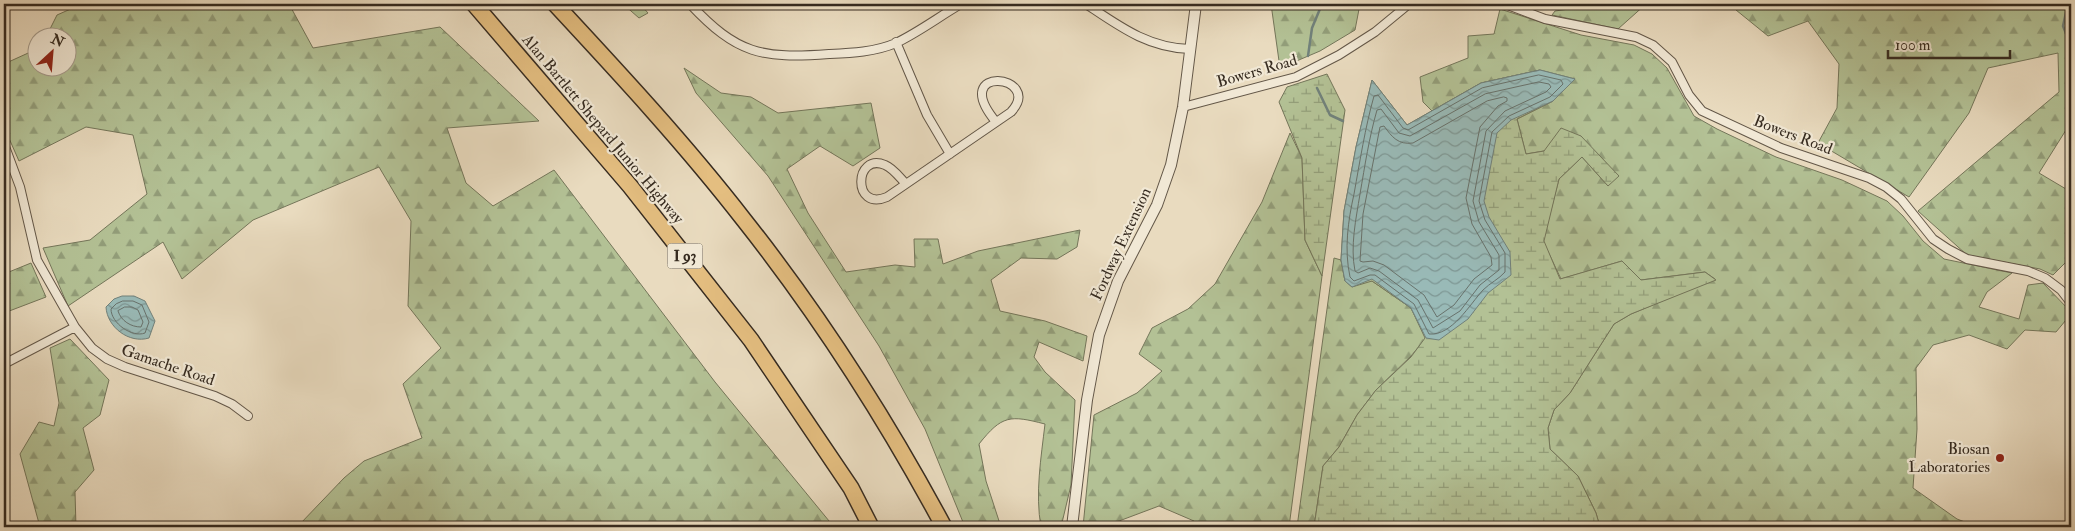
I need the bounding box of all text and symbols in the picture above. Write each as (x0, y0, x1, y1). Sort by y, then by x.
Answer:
north arrow (28, 28, 78, 78)
scale bar (1888, 28, 2010, 60)
street label: Alan Bartlett Shepard Junior Highway (516, 29, 689, 229)
text: N (47, 30, 67, 51)
text: 100 m (1895, 36, 1931, 55)
street label: Bowers Road (1214, 50, 1300, 92)
street label: Bowers Road (1751, 111, 1835, 159)
street label: Fordway Extension (1086, 184, 1156, 304)
road number: I 93 (668, 244, 702, 268)
street label: Gamache Road (119, 340, 217, 390)
place label: Biosan Laboratories (1909, 439, 1990, 477)
marker: Biosan Laboratories (1994, 452, 2006, 464)

